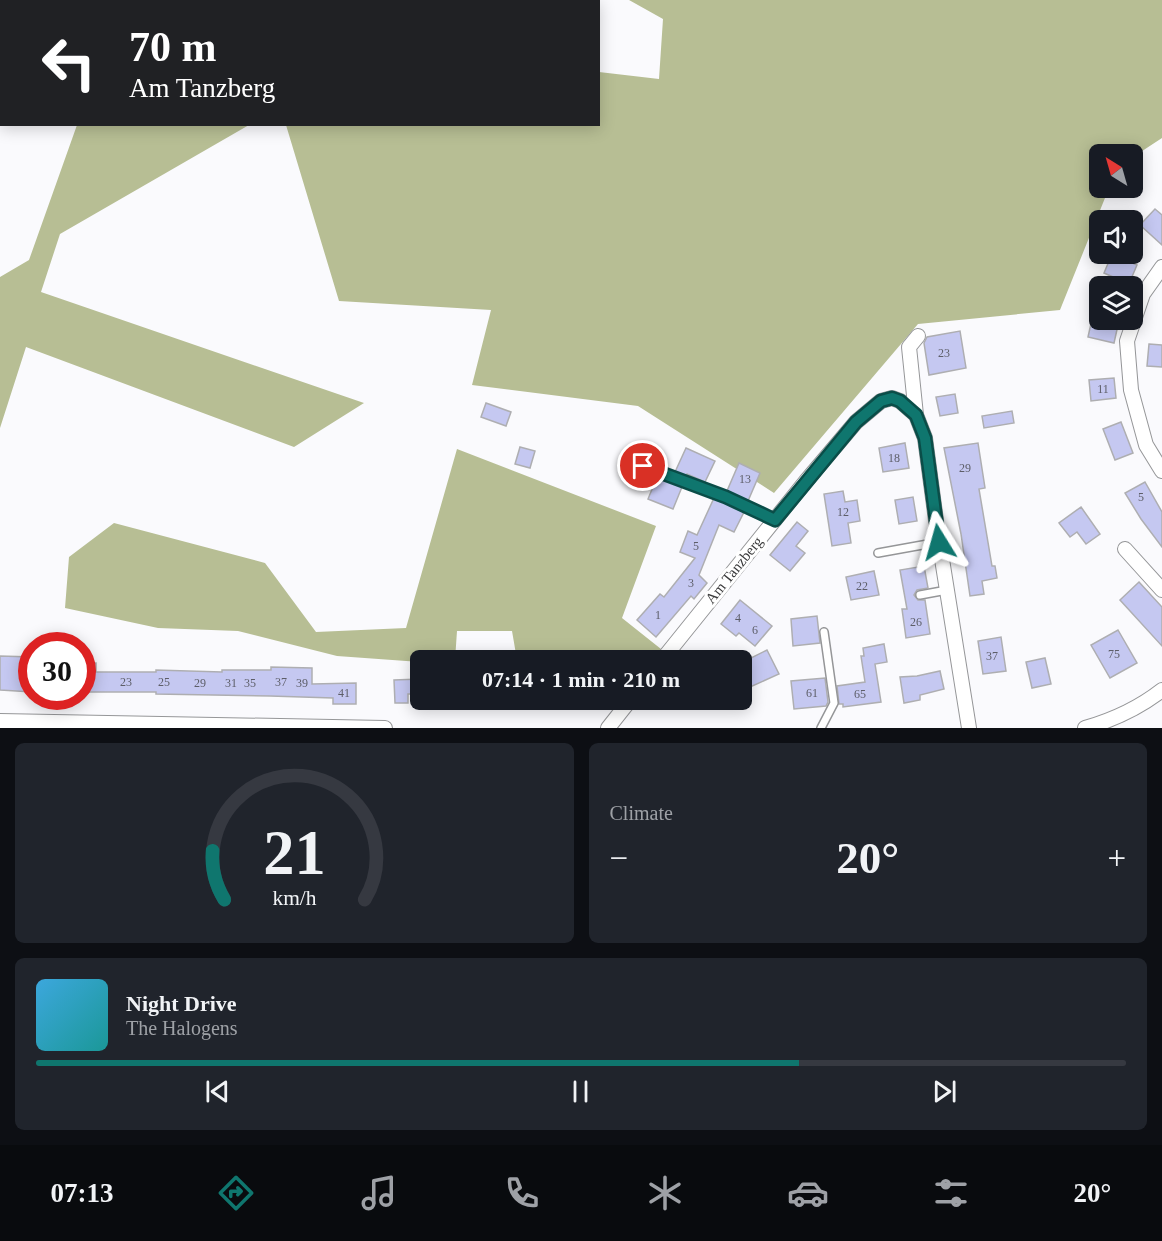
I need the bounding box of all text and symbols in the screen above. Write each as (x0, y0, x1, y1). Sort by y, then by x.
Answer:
icon: left (30, 24, 108, 102)
text: 70 m (129, 24, 217, 70)
text: Am Tanzberg (129, 73, 275, 103)
north arrow (1089, 144, 1143, 198)
map controls (1089, 144, 1143, 330)
button: sound (1089, 210, 1143, 264)
button: layers (1089, 276, 1143, 330)
house number: 23 (938, 346, 950, 360)
house number: 11 (1097, 382, 1109, 396)
pin (617, 440, 668, 491)
icon: arrive (626, 449, 659, 482)
house number: 18 (888, 451, 900, 465)
house number: 29 (959, 461, 971, 475)
house number: 13 (739, 472, 751, 486)
house number: 5 (1138, 490, 1144, 504)
house number: 12 (837, 505, 849, 519)
position arrow (907, 510, 971, 574)
street label: Am Tanzberg (702, 533, 766, 607)
house number: 5 (693, 539, 699, 553)
house number: 3 (688, 576, 694, 590)
house number: 22 (856, 579, 868, 593)
house number: 1 (655, 608, 661, 622)
house number: 4 (735, 611, 741, 625)
house number: 26 (910, 615, 922, 629)
house number: 6 (752, 623, 758, 637)
speed limit sign: 30 (18, 632, 96, 710)
house number: 75 (1108, 647, 1120, 661)
house number: 37 (986, 649, 998, 663)
text: 07:14 · 1 min · 210 m (482, 667, 680, 692)
house number: 23 (120, 675, 132, 689)
house number: 25 (158, 675, 170, 689)
house number: 37 (275, 675, 287, 689)
house number: 29 (194, 676, 206, 690)
house number: 31 (225, 676, 237, 690)
house number: 35 (244, 676, 256, 690)
house number: 39 (296, 676, 308, 690)
house number: 41 (338, 686, 350, 700)
house number: 61 (806, 686, 818, 700)
house number: 65 (854, 687, 866, 701)
text: Climate (610, 802, 673, 824)
text: 21 (263, 818, 325, 887)
text: 20° (836, 833, 899, 883)
text: − (610, 840, 628, 876)
text: + (1107, 840, 1126, 876)
text: km/h (272, 886, 317, 910)
text: Night Drive (126, 991, 237, 1016)
text: The Halogens (126, 1017, 238, 1039)
icon: previous (201, 1075, 234, 1108)
icon: pause (564, 1075, 597, 1108)
icon: next (928, 1075, 961, 1108)
icon: directions (215, 1172, 257, 1214)
icon: music (358, 1172, 400, 1214)
icon: phone (501, 1172, 543, 1214)
icon: climate (644, 1172, 686, 1214)
icon: car (787, 1172, 829, 1214)
icon: filters (930, 1172, 972, 1214)
text: 07:13 (51, 1178, 114, 1208)
text: 20° (1074, 1178, 1111, 1208)

